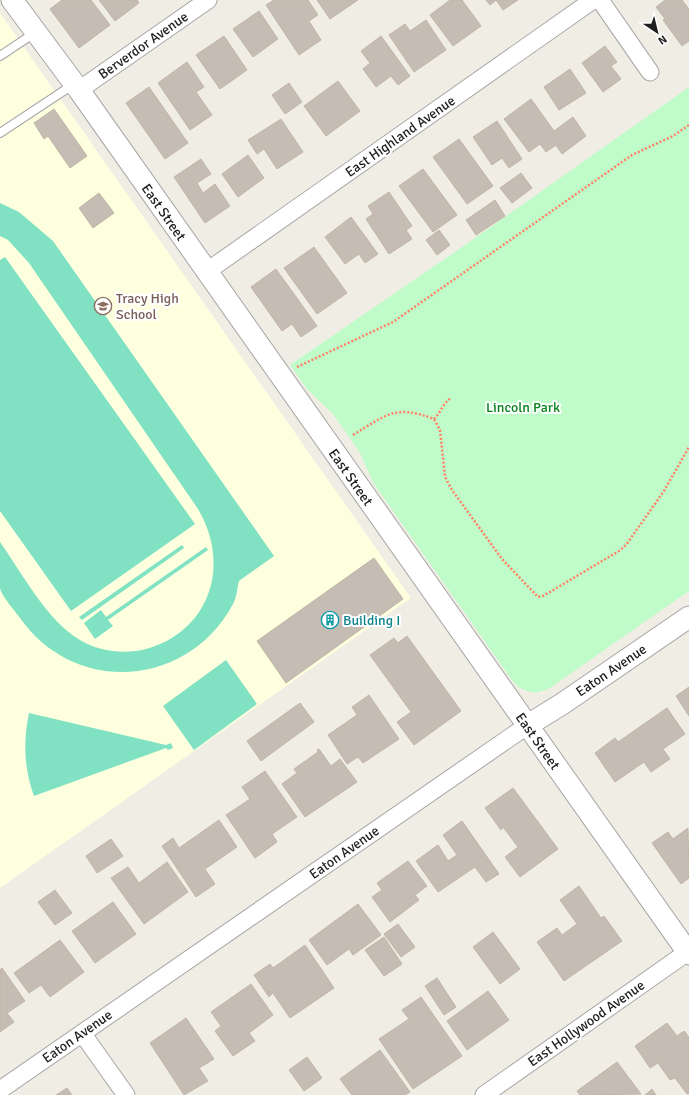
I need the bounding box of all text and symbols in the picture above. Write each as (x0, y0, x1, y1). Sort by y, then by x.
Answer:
street label: Berverdor Avenue (95, 8, 192, 83)
north arrow (637, 12, 677, 52)
text: N (656, 32, 669, 47)
street label: East Highland Avenue (342, 92, 459, 181)
street label: East Street (138, 181, 189, 244)
place label: Tracy High School (116, 290, 179, 323)
school or university icon: Tracy High School (93, 296, 113, 316)
park label: Lincoln Park (486, 399, 560, 416)
street label: East Street (325, 446, 376, 509)
building icon: Building I (320, 610, 340, 630)
place label: Building I (343, 612, 400, 629)
street label: Eaton Avenue (573, 641, 650, 700)
street label: East Street (512, 710, 563, 773)
street label: Eaton Avenue (306, 822, 382, 883)
street label: East Hollywood Avenue (524, 977, 648, 1070)
street label: Eaton Avenue (39, 1006, 115, 1067)

